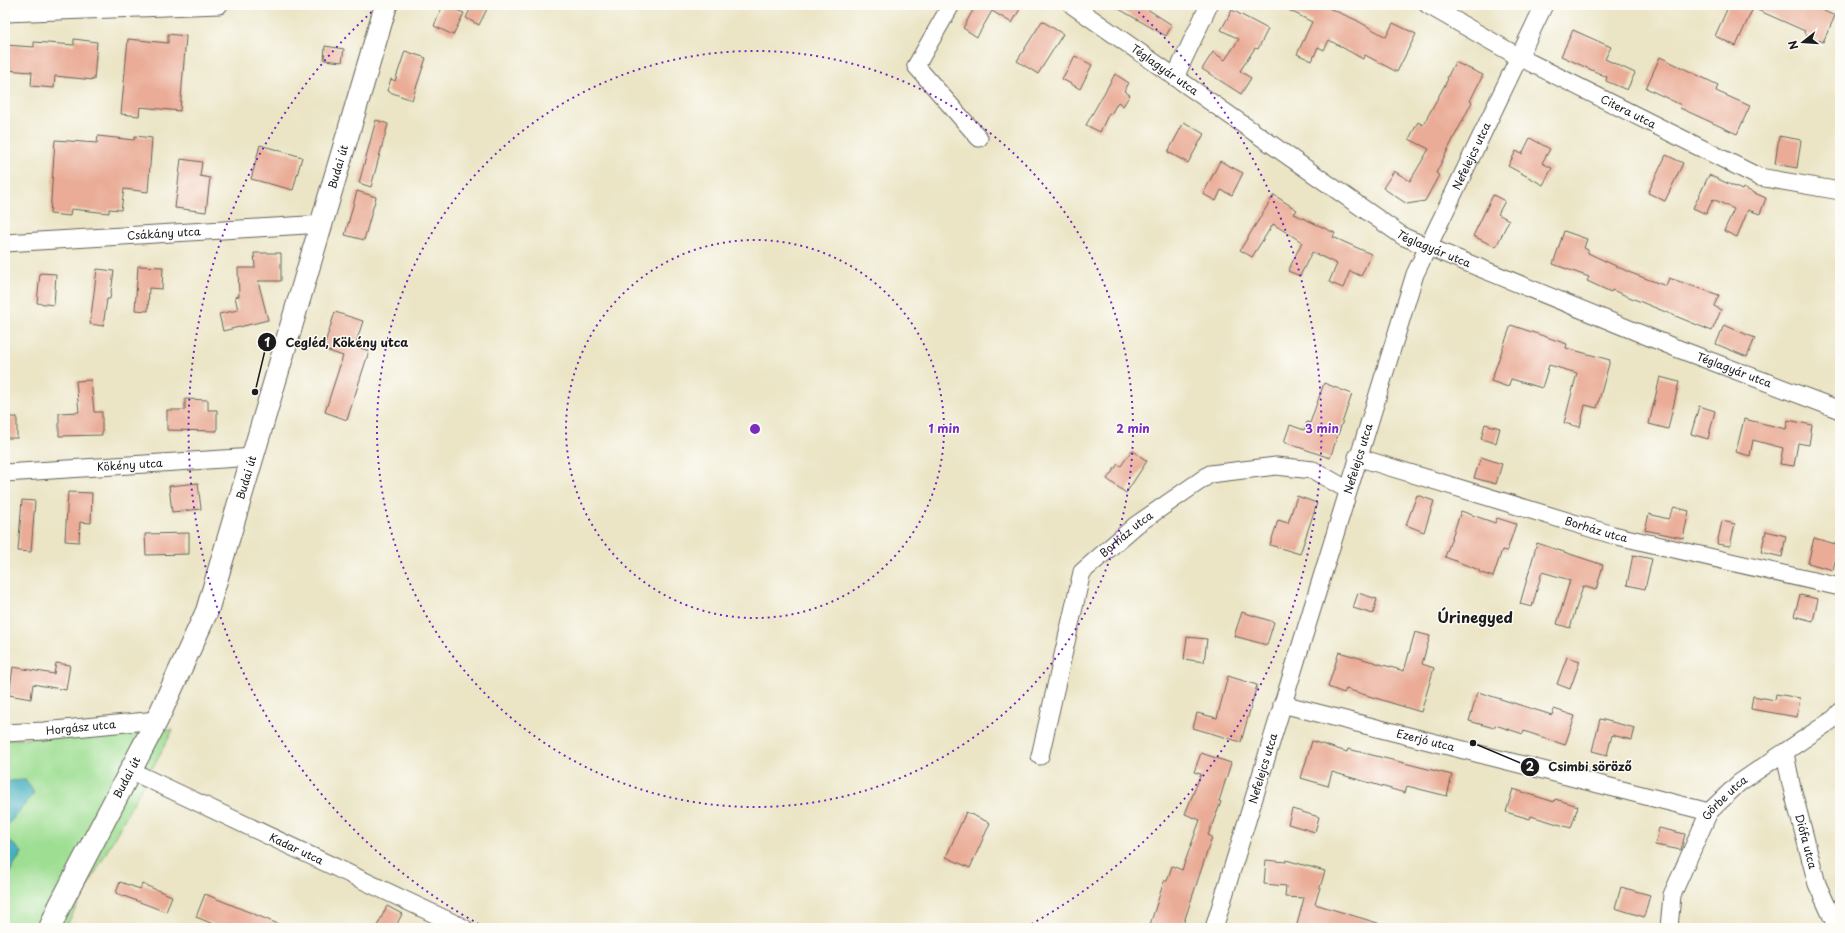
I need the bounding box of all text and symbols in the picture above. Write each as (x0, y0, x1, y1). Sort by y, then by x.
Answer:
north arrow (1783, 22, 1823, 62)
text: N (1783, 38, 1802, 52)
street label: Téglagyár utca (1128, 40, 1202, 99)
street label: Citera utca (1598, 90, 1659, 132)
street label: Nefelejcs utca (1448, 119, 1495, 192)
street label: Budai út (323, 142, 352, 191)
street label: Csákány utca (126, 222, 201, 244)
street label: Téglagyár utca (1393, 225, 1474, 271)
callout: Cegléd, Kökény utca (257, 330, 416, 354)
text: 1 (264, 333, 270, 351)
text: Cegléd, Kökény utca (286, 333, 408, 351)
street label: Téglagyár utca (1694, 348, 1774, 392)
text: 1 min (928, 419, 960, 437)
text: 2 min (1116, 419, 1150, 437)
text: 3 min (1305, 419, 1339, 437)
street label: Nefelejcs utca (1339, 421, 1377, 496)
centre of rings (748, 422, 762, 436)
street label: Budai út (231, 453, 261, 501)
street label: Kökény utca (96, 454, 163, 475)
street label: Borház utca (1096, 507, 1156, 561)
street label: Borház utca (1563, 512, 1630, 546)
district label: Úrinegyed (1437, 605, 1513, 628)
street label: Horgász utca (45, 715, 117, 739)
street label: Ezerjó utca (1395, 724, 1457, 755)
street label: Nefelejcs utca (1244, 731, 1281, 806)
street label: Budai út (108, 753, 145, 801)
callout: Csimbi söröző (1520, 755, 1640, 779)
text: 2 (1526, 757, 1535, 775)
text: Csimbi söröző (1548, 757, 1632, 775)
street label: Görbe utca (1697, 771, 1751, 823)
street label: Diófa utca (1791, 812, 1822, 871)
street label: Kadar utca (267, 828, 327, 869)

